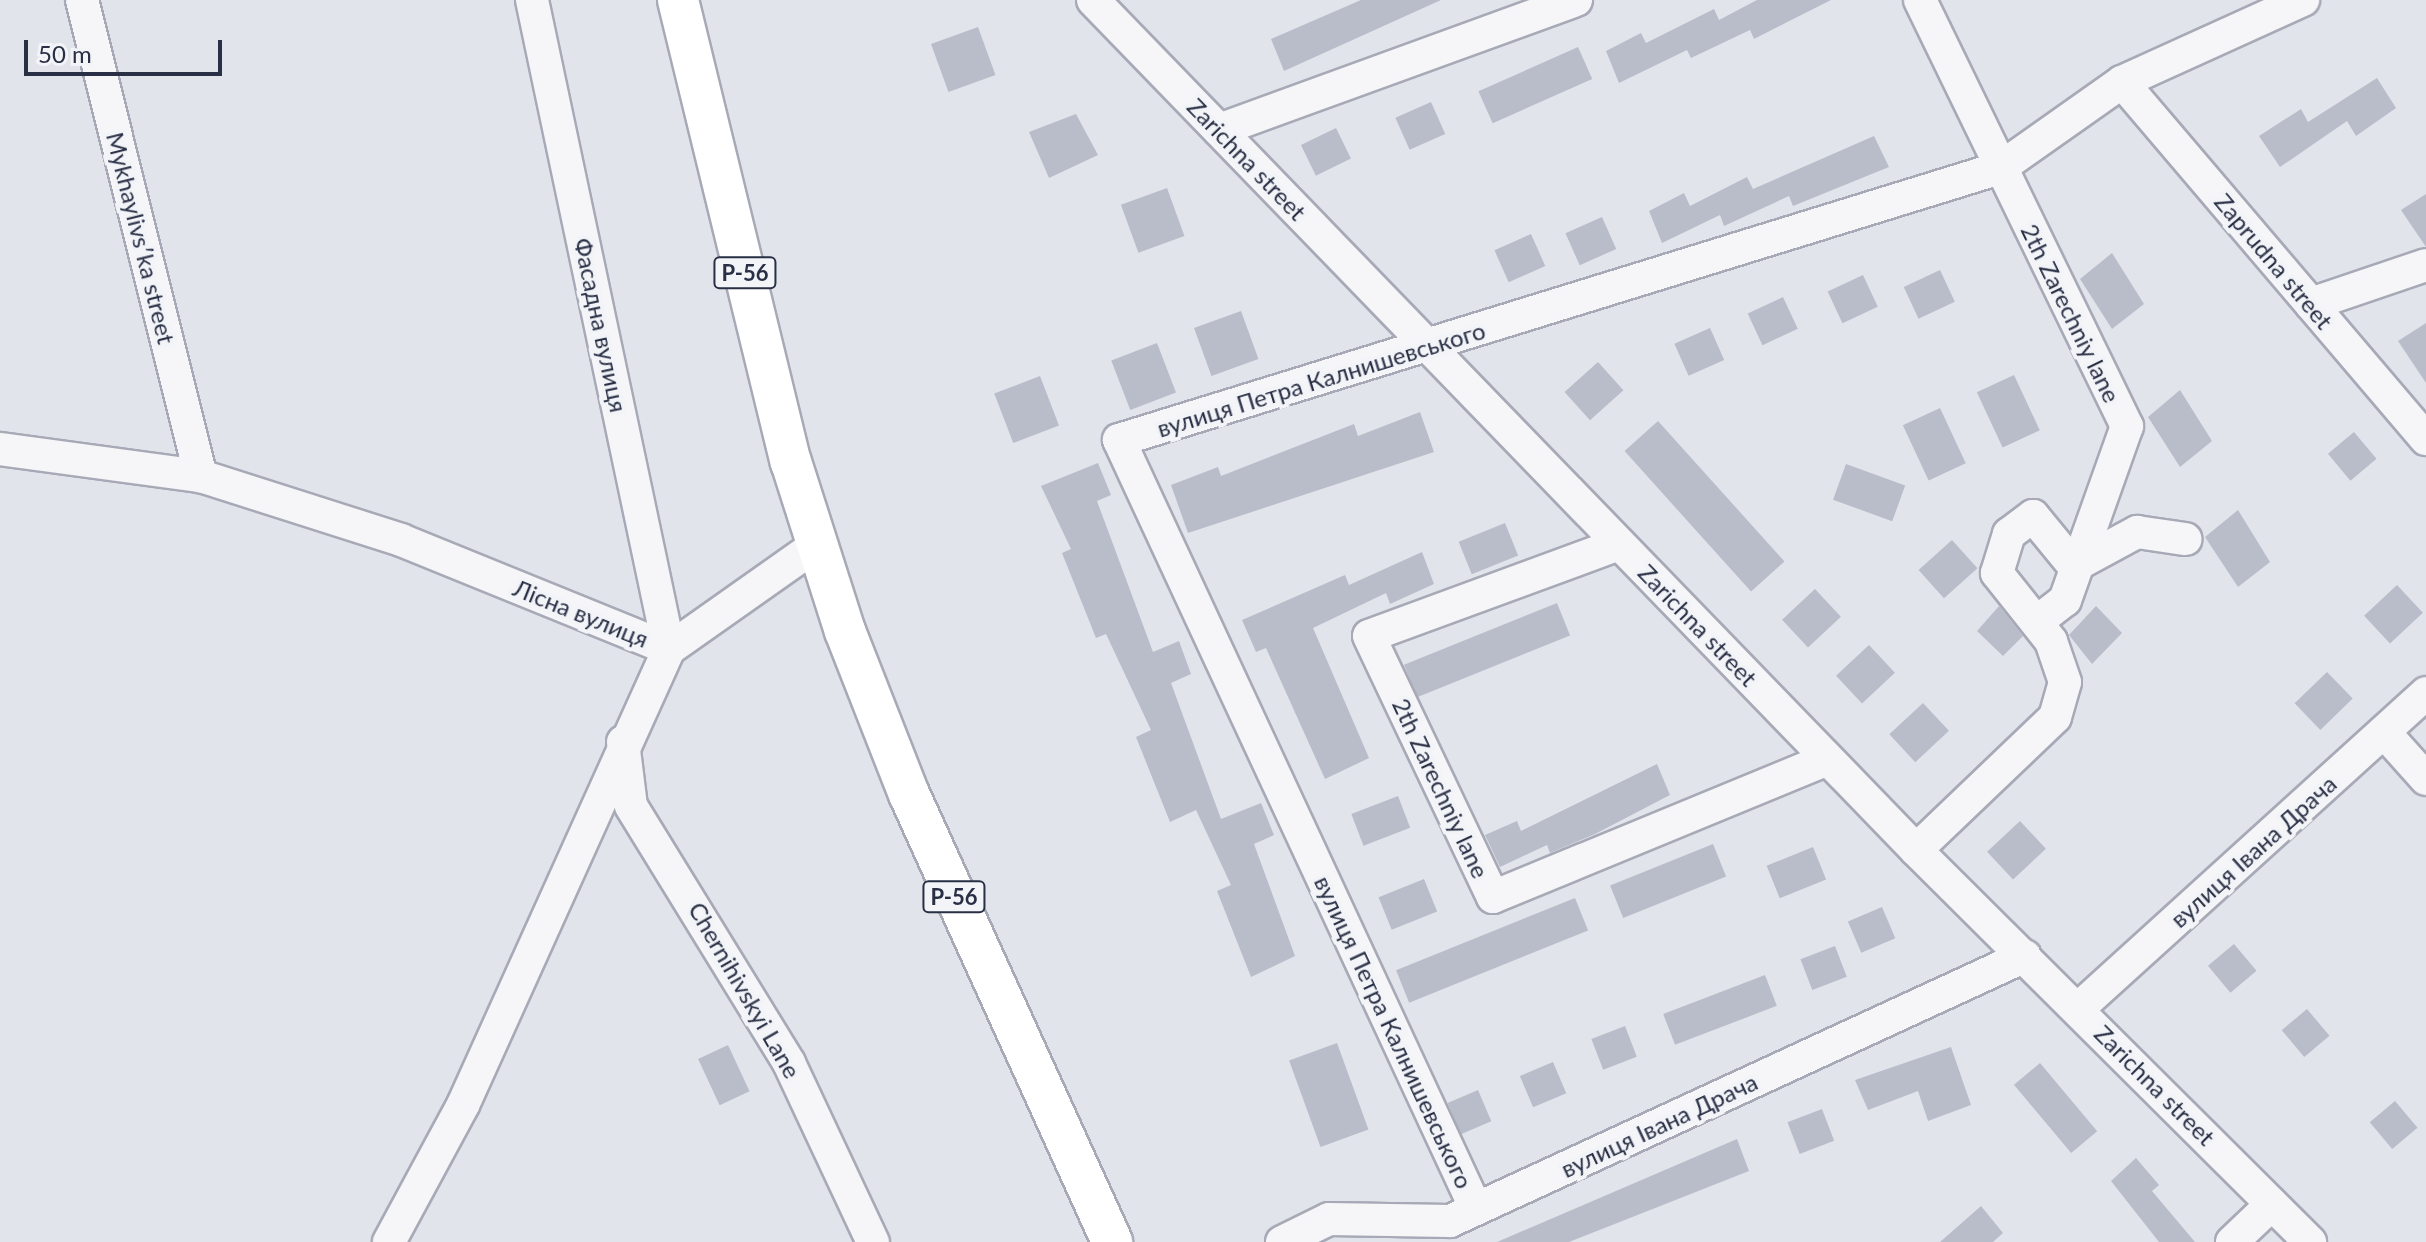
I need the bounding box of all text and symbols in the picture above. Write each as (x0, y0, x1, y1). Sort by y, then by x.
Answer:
scale bar (28, 24, 226, 74)
text: 50 m (38, 39, 92, 68)
street label: Zarichna street (1182, 92, 1312, 226)
street label: Mykhaylivsʹka street (101, 129, 181, 347)
street label: Zaprudna street (2209, 187, 2339, 335)
street label: 2th Zarechniy lane (2015, 219, 2127, 407)
street label: Фасадна вулиця (568, 235, 634, 415)
road number: Р-56 (713, 255, 777, 291)
street label: вулиця Петра Калнишевського (1153, 315, 1489, 443)
street label: Zarichna street (1633, 558, 1763, 692)
street label: Лісна вулиця (509, 573, 653, 653)
street label: 2th Zarechniy lane (1387, 693, 1495, 883)
street label: вулиця Івана Драча (2164, 769, 2342, 933)
street label: вулиця Петра Калнишевського (1309, 871, 1479, 1193)
road number: Р-56 (922, 879, 986, 915)
street label: Chernihivskyi Lane (683, 897, 807, 1083)
street label: Zarichna street (2089, 1019, 2221, 1151)
street label: вулиця Івана Драча (1556, 1067, 1762, 1183)

